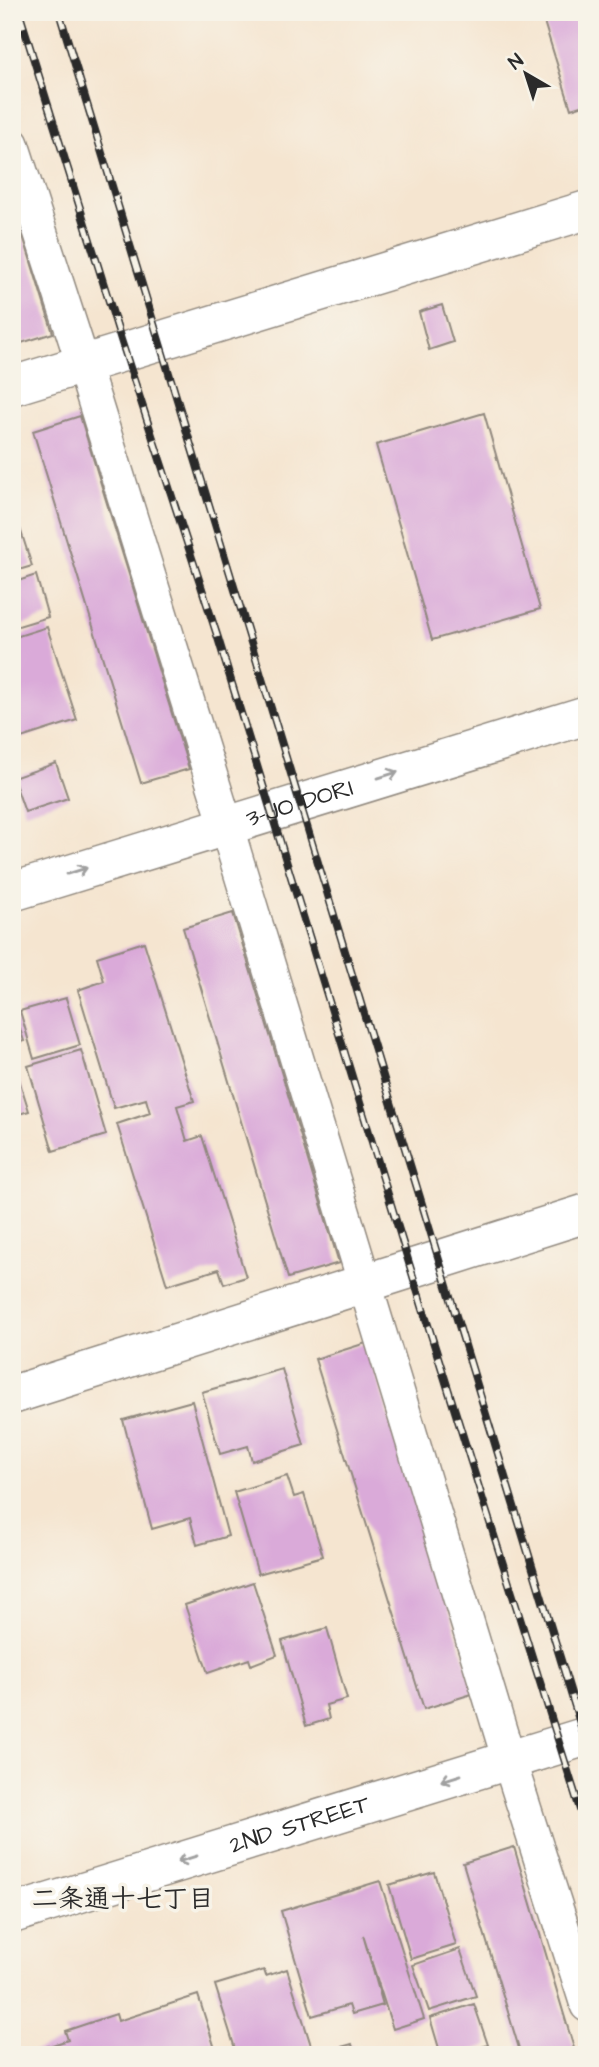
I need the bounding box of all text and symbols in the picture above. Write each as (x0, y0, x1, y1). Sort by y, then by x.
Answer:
north arrow (490, 38, 560, 108)
text: N (503, 48, 529, 76)
one-way arrow (377, 768, 399, 781)
street label: 3-JO DORI (242, 771, 357, 836)
one-way arrow (66, 864, 88, 876)
one-way arrow (441, 1772, 463, 1785)
street label: 2ND STREET (225, 1787, 374, 1863)
one-way arrow (177, 1854, 199, 1867)
district label: 二条通十七丁目 (32, 1881, 214, 1917)

